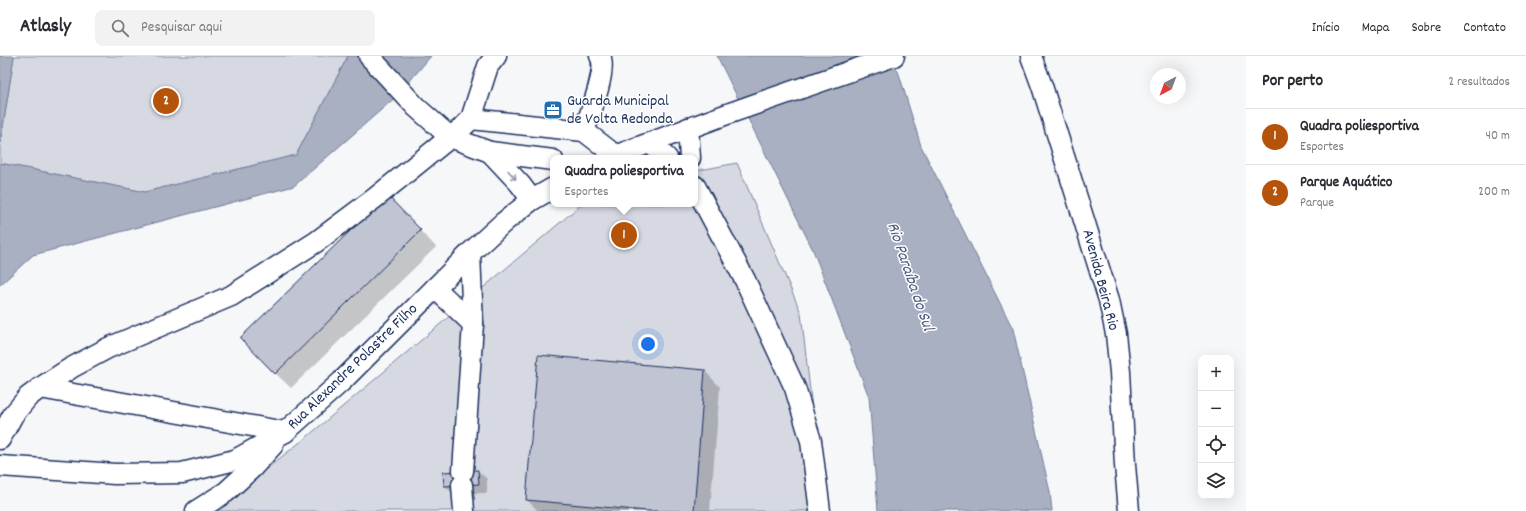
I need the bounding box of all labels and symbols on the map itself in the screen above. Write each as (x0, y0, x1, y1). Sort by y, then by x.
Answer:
north arrow (1150, 68, 1186, 104)
pin: 2 (153, 86, 179, 116)
place label: Guarda Municipal de Volta Redonda (567, 90, 673, 131)
office icon: Guarda Municipal de Volta Redonda (542, 99, 564, 121)
one-way arrow (507, 170, 516, 180)
water label: Rio Paraíba do Sul (879, 219, 939, 336)
pin: 1 (611, 220, 637, 250)
street label: Avenida Beira Rio (1075, 227, 1125, 333)
street label: Rua Alexandre Polastre Filho (283, 298, 423, 436)
your location (638, 334, 658, 354)

